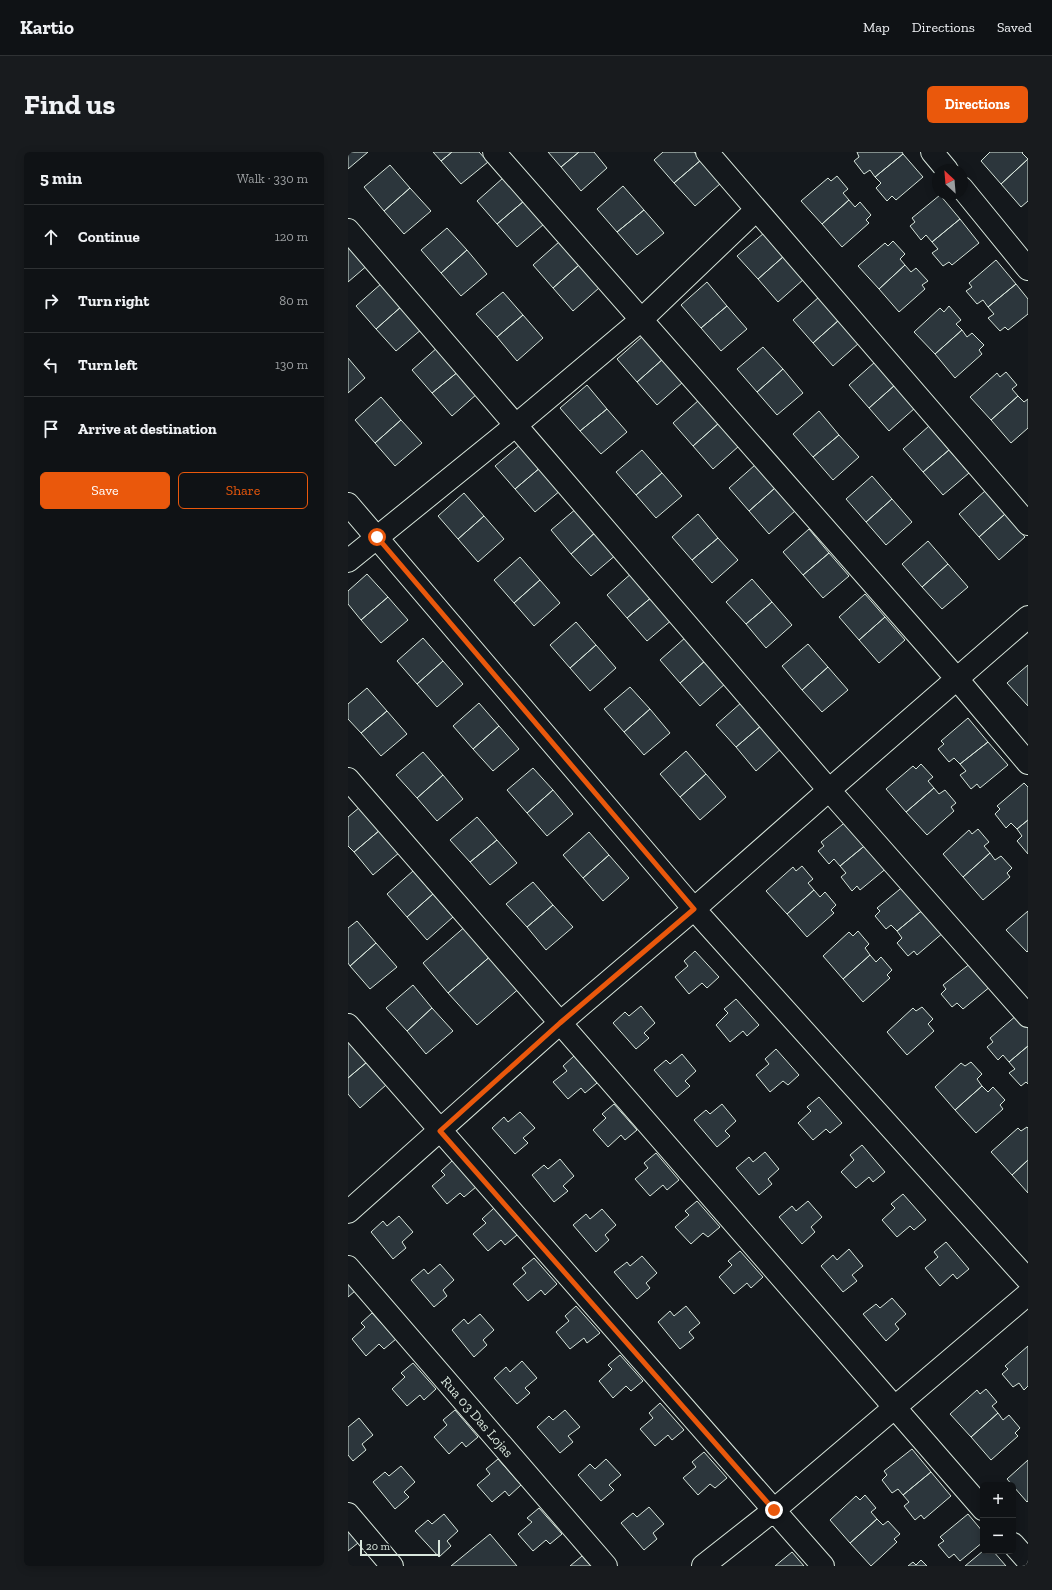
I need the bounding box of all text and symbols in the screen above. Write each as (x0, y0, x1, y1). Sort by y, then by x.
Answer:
text: Kartio (20, 16, 74, 39)
text: Map (863, 19, 890, 36)
text: Directions (912, 19, 975, 36)
text: Saved (997, 19, 1032, 36)
button: Directions (927, 86, 1028, 123)
text: Find us (24, 88, 115, 121)
north arrow (932, 164, 968, 200)
text: 5 min (40, 168, 82, 188)
text: Walk · 330 m (237, 171, 308, 186)
icon: ahead (40, 226, 62, 248)
text: Continue (78, 228, 140, 246)
text: 120 m (275, 229, 308, 244)
icon: right (40, 290, 62, 312)
text: Turn right (78, 292, 149, 310)
text: 80 m (279, 293, 308, 308)
icon: left (40, 354, 62, 376)
text: Turn left (78, 356, 138, 374)
text: 130 m (275, 357, 308, 372)
icon: arrive (40, 418, 62, 440)
text: Arrive at destination (78, 420, 217, 438)
button: Save (40, 472, 170, 509)
button: Share (178, 472, 308, 509)
route start (368, 528, 386, 546)
street label: Rua 03 Das Lojas (437, 1373, 517, 1461)
map controls (980, 1482, 1016, 1554)
button: + (980, 1482, 1016, 1518)
route end (765, 1501, 783, 1519)
button: − (980, 1518, 1016, 1554)
scale bar (360, 1538, 440, 1557)
text: 20 m (366, 1540, 390, 1553)

